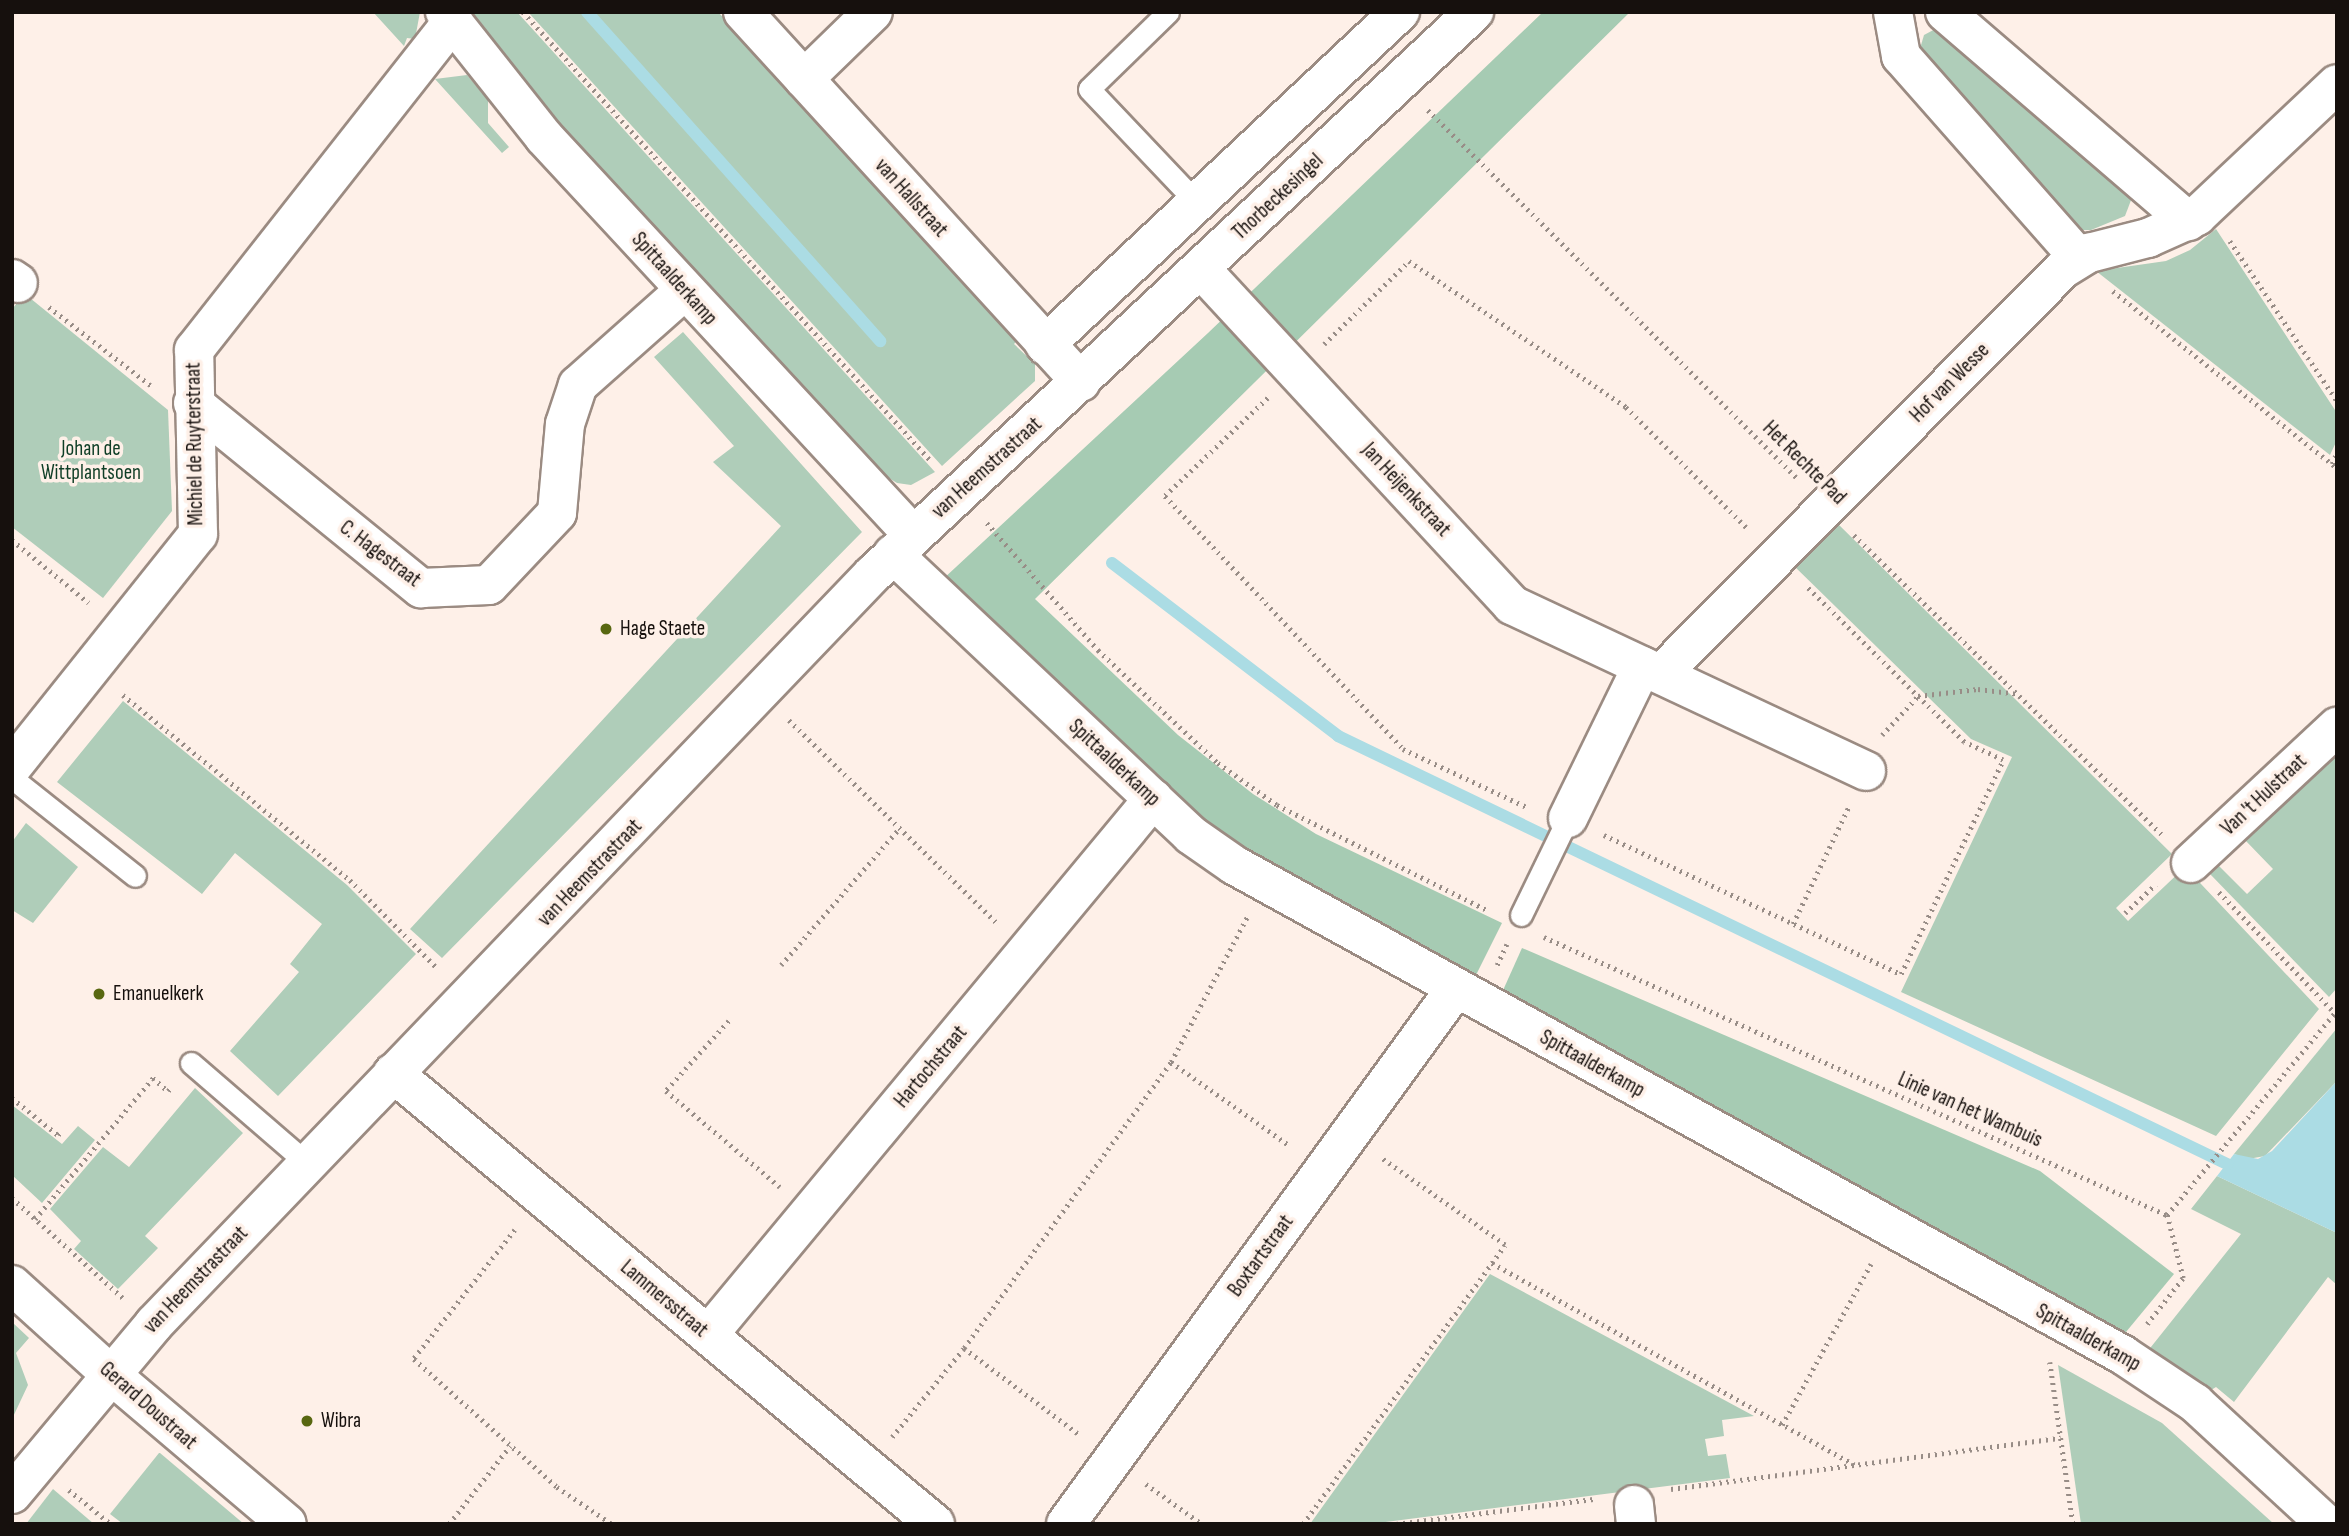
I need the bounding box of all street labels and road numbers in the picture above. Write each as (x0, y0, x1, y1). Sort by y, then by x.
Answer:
street label: Thorbeckesingel (1227, 149, 1329, 245)
street label: van Hallstraat (869, 154, 953, 242)
street label: Spittaalderkamp (626, 228, 722, 330)
street label: Hof van Wesse (1905, 338, 1995, 428)
street label: Michiel de Ruyterstraat (181, 362, 209, 526)
street label: van Heemstrastraat (927, 412, 1047, 524)
street label: Het Rechte Pad (1757, 416, 1851, 510)
street label: Jan Heijenkstraat (1356, 438, 1456, 542)
street label: C. Hagestraat (334, 515, 426, 593)
street label: Spittaalderkamp (1063, 714, 1165, 812)
street label: Van 't Hulstraat (2216, 749, 2312, 841)
street label: van Heemstrastraat (533, 814, 647, 932)
street label: Hartochstraat (889, 1021, 973, 1113)
street label: Spittaalderkamp (1535, 1025, 1649, 1103)
street label: Linie van het Wambuis (1894, 1067, 2046, 1153)
street label: Boxtartstraat (1223, 1210, 1299, 1302)
street label: van Heemstrastraat (139, 1221, 253, 1339)
street label: Lammersstraat (615, 1255, 713, 1343)
street label: Spittaalderkamp (2031, 1299, 2145, 1377)
street label: Gerard Doustraat (94, 1357, 202, 1455)

